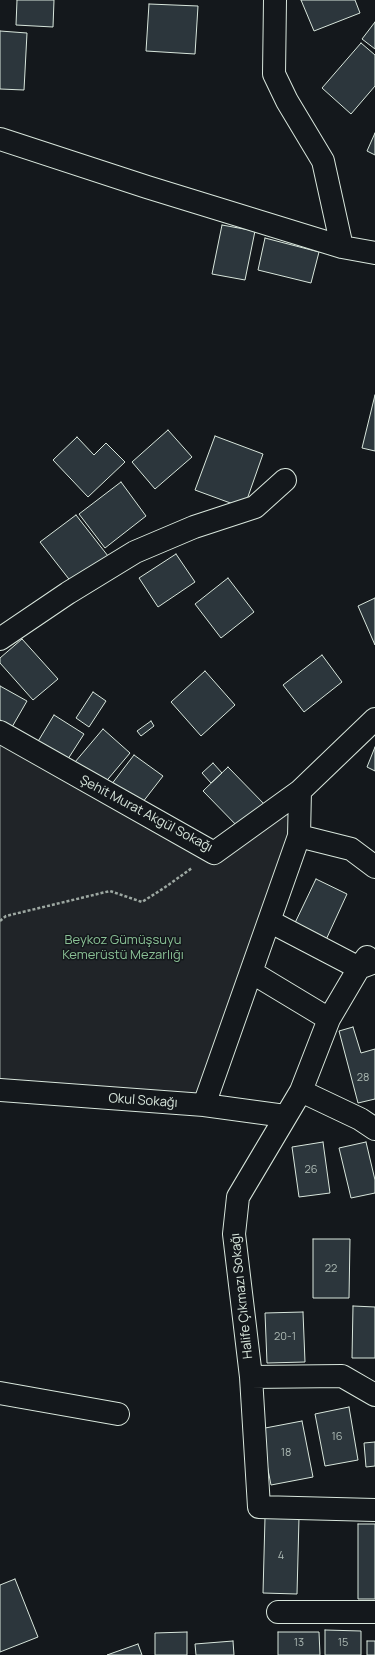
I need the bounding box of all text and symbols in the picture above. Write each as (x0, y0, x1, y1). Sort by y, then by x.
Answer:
street label: Şehit Murat Akgül Sokağı (77, 772, 215, 856)
park label: Beykoz Gümüşsuyu Kemerüstü Mezarlığı (62, 932, 184, 963)
house number: 28 (357, 1071, 369, 1085)
street label: Okul Sokağı (108, 1091, 178, 1111)
house number: 26 (304, 1163, 318, 1177)
street label: Halife Çıkmazı Sokağı (228, 1232, 256, 1360)
house number: 22 (325, 1262, 337, 1276)
house number: 20-1 (274, 1330, 296, 1344)
house number: 16 (331, 1430, 343, 1444)
house number: 18 (281, 1446, 291, 1460)
house number: 4 (278, 1549, 284, 1563)
house number: 13 (294, 1636, 304, 1650)
house number: 15 (338, 1636, 348, 1650)

